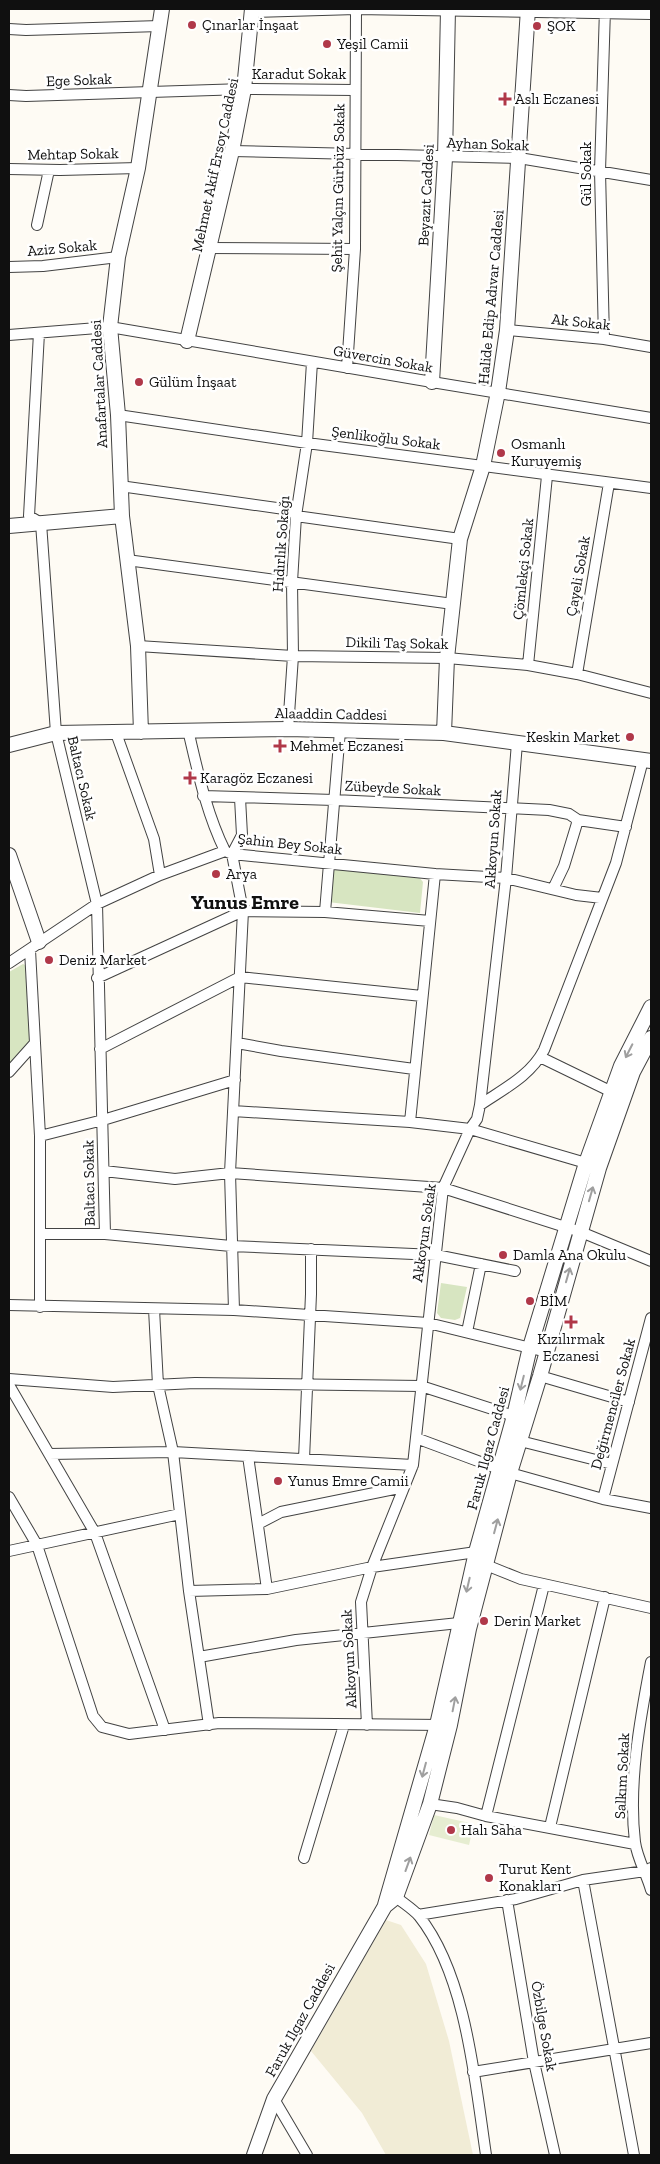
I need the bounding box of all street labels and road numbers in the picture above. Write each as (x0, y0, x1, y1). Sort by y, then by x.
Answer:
street label: Karadut Sokak (252, 65, 346, 83)
street label: Ege Sokak (46, 70, 113, 90)
street label: Mehmet Akif Ersoy Caddesi (188, 76, 242, 254)
street label: Şehit Yalçın Gürbüz Sokak (328, 103, 348, 273)
street label: Ayhan Sokak (446, 134, 530, 154)
street label: Gül Sokak (577, 141, 595, 206)
street label: Mehtap Sokak (27, 144, 119, 164)
street label: Beyazıt Caddesi (414, 144, 438, 246)
street label: Halide Edip Adıvar Caddesi (474, 209, 508, 385)
street label: Aziz Sokak (26, 236, 98, 260)
street label: Ak Sokak (550, 310, 612, 334)
street label: Anafartalar Caddesi (87, 319, 111, 449)
street label: Güvercin Sokak (332, 341, 434, 377)
street label: Şenlikoğlu Sokak (330, 422, 442, 454)
street label: Hıdırlık Sokağı (269, 495, 293, 593)
street label: Çömlekçi Sokak (509, 517, 537, 621)
street label: Çayeli Sokak (562, 534, 594, 618)
street label: Dikili Taş Sokak (345, 633, 449, 653)
street label: Alaaddin Caddesi (275, 704, 387, 724)
street label: Baltacı Sokak (64, 734, 101, 822)
street label: Zübeyde Sokak (344, 776, 442, 800)
street label: Akkoyun Sokak (481, 789, 505, 889)
street label: Şahin Bey Sokak (237, 830, 343, 858)
street label: Baltacı Sokak (79, 1140, 99, 1226)
street label: Akkoyun Sokak (408, 1182, 440, 1283)
street label: Değirmenciler Sokak (587, 1336, 639, 1472)
street label: Faruk Ilgaz Caddesi (463, 1384, 513, 1512)
street label: Akkoyun Sokak (337, 1609, 361, 1709)
street label: Salkım Sokak (611, 1732, 633, 1819)
street label: Faruk Ilgaz Caddesi (261, 1960, 339, 2080)
street label: Özbilge Sokak (527, 1979, 561, 2073)

